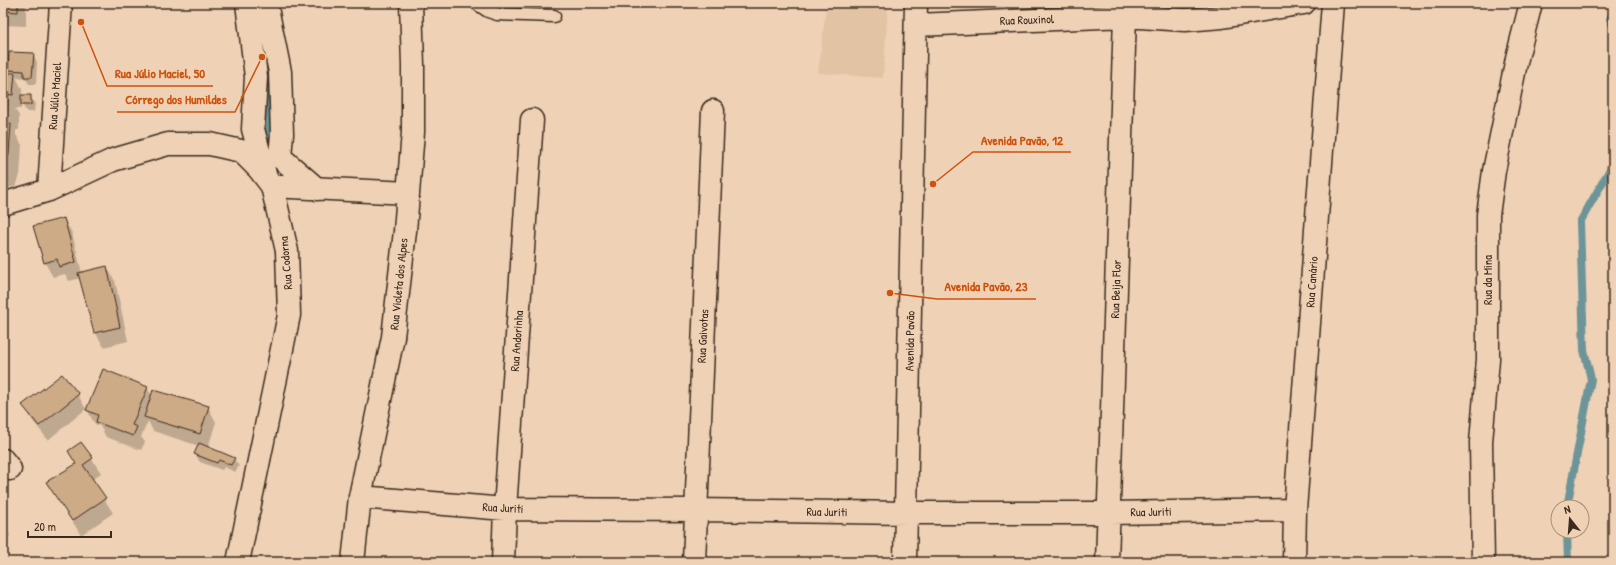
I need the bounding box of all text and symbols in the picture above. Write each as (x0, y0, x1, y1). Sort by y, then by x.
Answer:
street label: Rua Rouxinol (1000, 10, 1055, 29)
street label: Rua Júlio Maciel (44, 61, 65, 130)
callout: Rua Júlio Maciel, 50 (107, 61, 213, 86)
text: Rua Júlio Maciel, 50 (115, 64, 205, 82)
callout: Córrego dos Humildes (117, 87, 235, 112)
text: Córrego dos Humildes (125, 90, 227, 109)
callout: Avenida Pavão, 12 (973, 127, 1071, 152)
text: Avenida Pavão, 12 (981, 131, 1064, 149)
street label: Rua Codorna (275, 235, 296, 290)
street label: Rua Violeta dos Alpes (385, 237, 412, 331)
street label: Rua da Mina (1479, 255, 1496, 305)
street label: Rua Canário (1301, 256, 1322, 308)
street label: Rua Beija Flor (1106, 259, 1125, 319)
callout: Avenida Pavão, 23 (937, 274, 1036, 299)
text: Avenida Pavão, 23 (944, 277, 1028, 295)
street label: Rua Gaivotas (693, 308, 712, 363)
street label: Rua Andorinha (506, 310, 527, 372)
street label: Avenida Pavão (900, 310, 919, 371)
street label: Rua Juriti (482, 498, 524, 517)
north arrow (1550, 499, 1590, 539)
text: N (1562, 502, 1572, 517)
street label: Rua Juriti (806, 503, 848, 520)
street label: Rua Juriti (1130, 503, 1172, 520)
scale bar (28, 513, 111, 539)
text: 20 m (34, 518, 56, 535)

